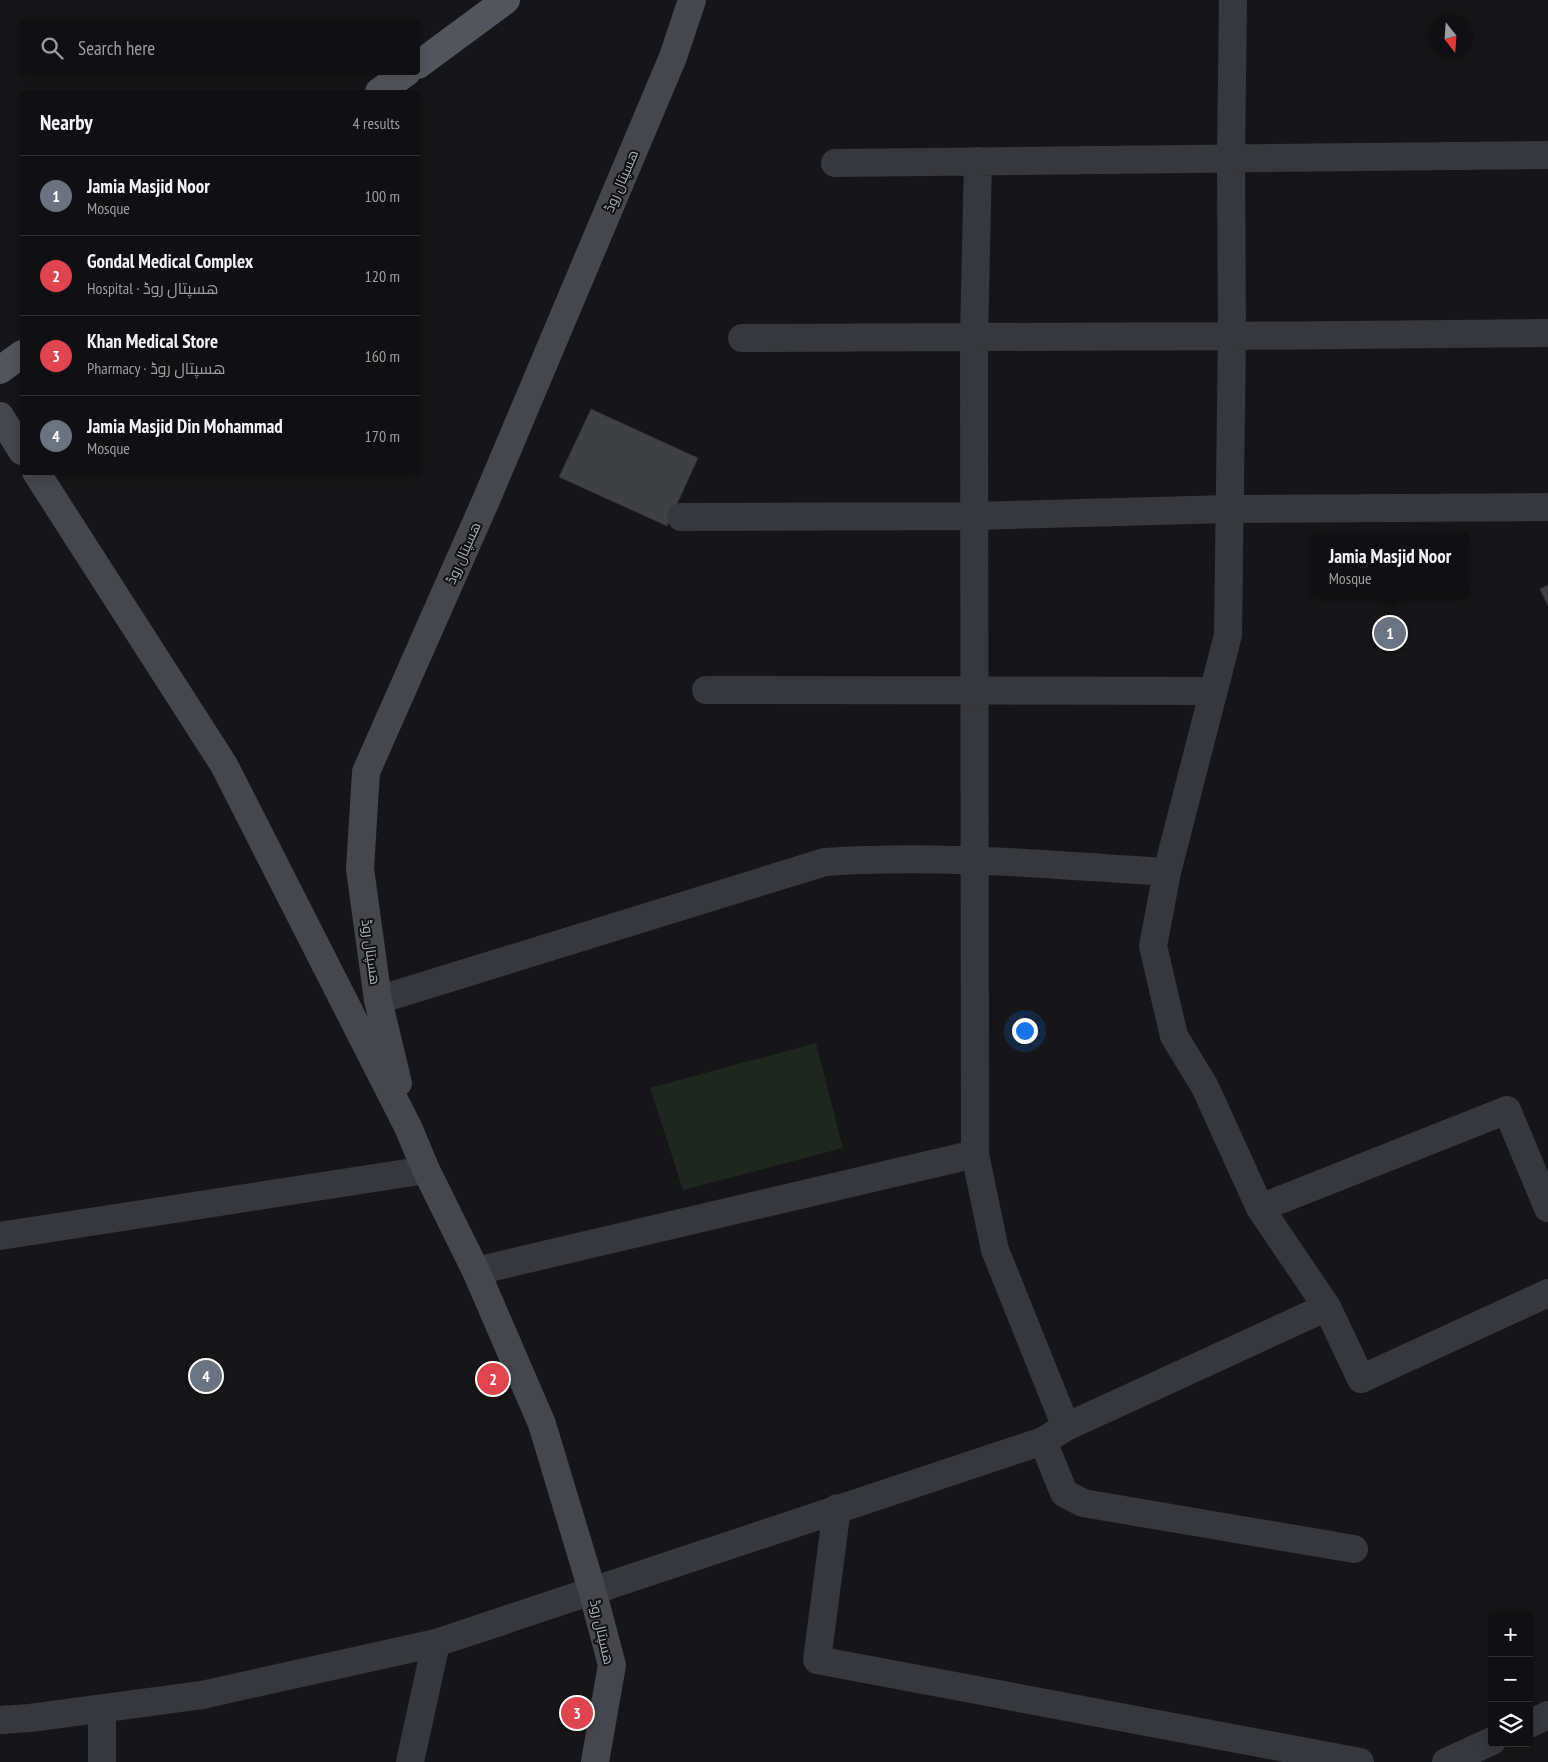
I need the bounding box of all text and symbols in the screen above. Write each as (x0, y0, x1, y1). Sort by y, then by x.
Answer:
north arrow (1428, 15, 1473, 60)
search box (20, 20, 420, 75)
icon: search (38, 34, 66, 62)
text: Search here (78, 36, 155, 60)
text: Nearby (40, 109, 93, 136)
text: 4 results (353, 113, 400, 133)
street label: ھسپتال روڈ (600, 147, 643, 215)
text: Jamia Masjid Noor (87, 174, 210, 198)
text: 1 (52, 186, 60, 206)
text: 100 m (365, 186, 400, 206)
text: Mosque (87, 198, 130, 218)
text: Gondal Medical Complex (87, 249, 253, 273)
text: 2 (52, 266, 60, 286)
text: 120 m (365, 266, 400, 286)
text: Hospital · ھسپتال روڈ (87, 278, 218, 298)
text: Khan Medical Store (87, 329, 218, 353)
text: 3 (52, 346, 60, 366)
text: 160 m (365, 346, 400, 366)
text: Pharmacy · ھسپتال روڈ (87, 358, 225, 378)
text: Jamia Masjid Din Mohammad (87, 414, 283, 438)
text: 4 (52, 426, 60, 446)
text: 170 m (365, 426, 400, 446)
text: Mosque (87, 438, 130, 458)
street label: ھسپتال روڈ (441, 519, 486, 587)
popup (1311, 533, 1469, 598)
text: Jamia Masjid Noor (1329, 544, 1451, 568)
text: Mosque (1329, 568, 1372, 588)
pin: 1 (1374, 614, 1406, 652)
street label: ھسپتال روڈ (357, 918, 384, 986)
your location (1012, 1018, 1038, 1044)
pin: 4 (190, 1357, 222, 1395)
pin: 2 (477, 1360, 509, 1398)
street label: ھسپتال روڈ (585, 1598, 618, 1666)
map controls (1488, 1612, 1533, 1747)
button: + (1488, 1612, 1533, 1657)
button: − (1488, 1657, 1533, 1702)
pin: 3 (561, 1694, 593, 1732)
button: layers (1488, 1702, 1533, 1747)

